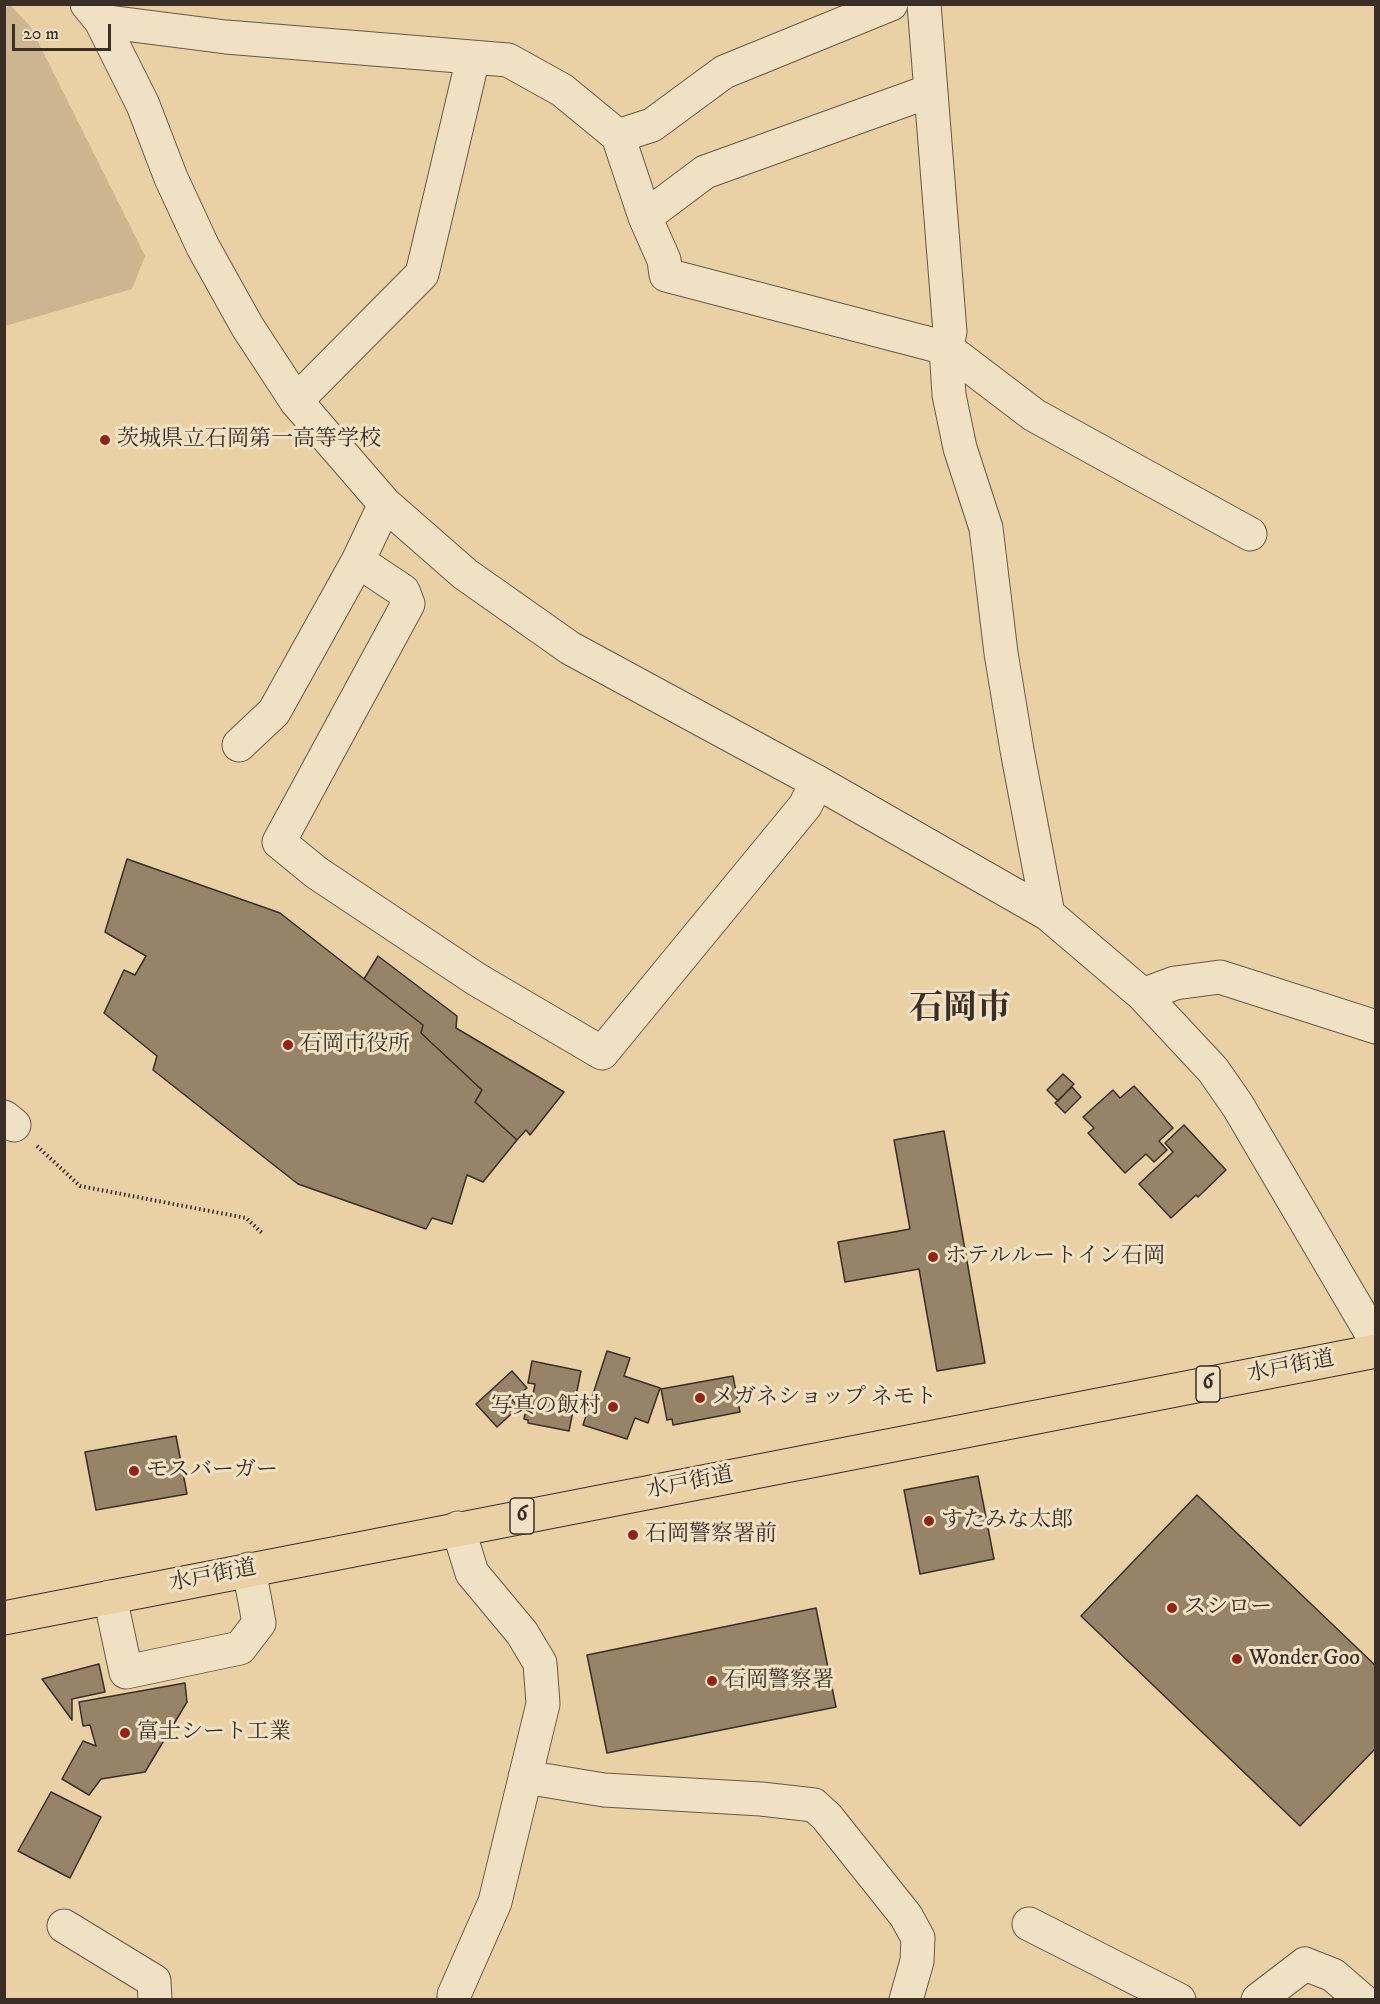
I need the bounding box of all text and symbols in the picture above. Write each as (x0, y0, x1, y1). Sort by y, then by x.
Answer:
scale bar (15, 12, 114, 50)
text: 20 m (23, 23, 59, 45)
place label: 茨城県立石岡第一高等学校 (117, 427, 381, 453)
marker: 茨城県立石岡第一高等学校 (98, 433, 112, 447)
district label: 石岡市 (909, 991, 1011, 1031)
place label: 石岡市役所 (300, 1032, 410, 1058)
marker: 石岡市役所 (281, 1038, 295, 1052)
place label: ホテルルートイン石岡 (945, 1244, 1165, 1270)
marker: ホテルルートイン石岡 (926, 1250, 940, 1264)
street label: 水戸街道 (1245, 1347, 1337, 1389)
road number: 6 (1196, 1366, 1220, 1402)
place label: メガネショップ ネモト (712, 1385, 937, 1411)
marker: メガネショップ ネモト (693, 1391, 707, 1405)
place label: 写真の飯村 (491, 1394, 601, 1420)
marker: 写真の飯村 (606, 1400, 620, 1414)
place label: モスバーガー (146, 1458, 278, 1484)
street label: 水戸街道 (644, 1463, 736, 1505)
marker: モスバーガー (127, 1464, 141, 1478)
road number: 6 (510, 1498, 534, 1534)
place label: すたみな太郎 (941, 1508, 1073, 1534)
marker: すたみな太郎 (922, 1514, 936, 1528)
place label: 石岡警察署前 (645, 1522, 777, 1548)
marker: 石岡警察署前 (626, 1528, 640, 1542)
street label: 水戸街道 (167, 1556, 259, 1598)
place label: スシロー (1184, 1595, 1272, 1621)
marker: スシロー (1165, 1601, 1179, 1615)
place label: Wonder Goo (1249, 1646, 1360, 1672)
marker: Wonder Goo (1230, 1652, 1244, 1666)
place label: 石岡警察署 (724, 1668, 834, 1694)
marker: 石岡警察署 (705, 1674, 719, 1688)
place label: 富士シート工業 (137, 1720, 291, 1746)
marker: 富士シート工業 (118, 1726, 132, 1740)

